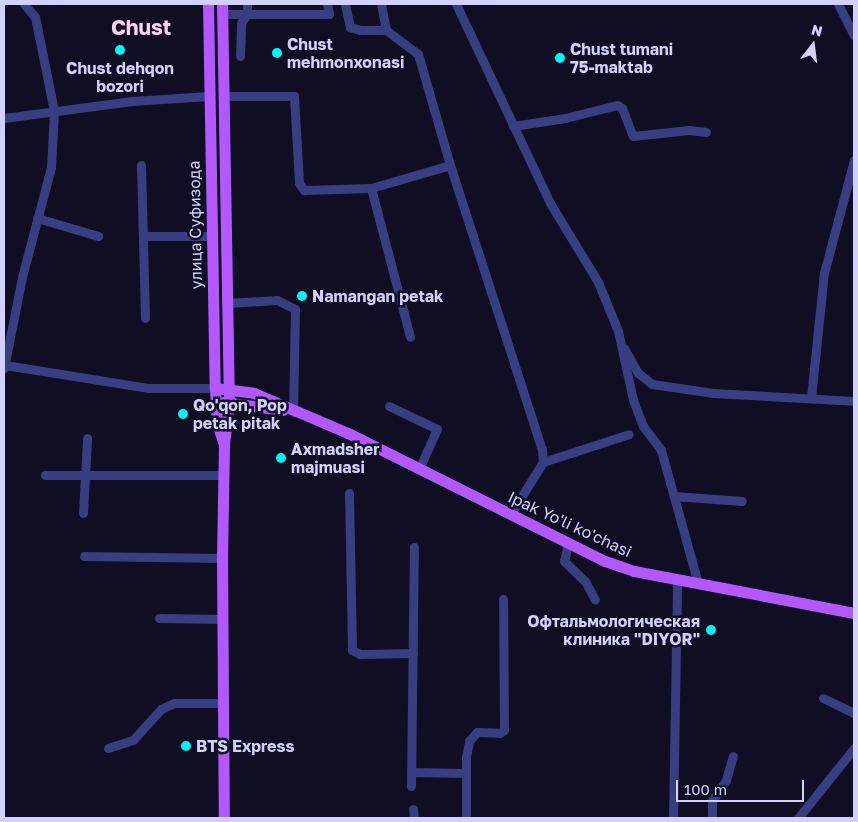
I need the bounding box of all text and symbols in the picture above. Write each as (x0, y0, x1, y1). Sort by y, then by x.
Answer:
district label: Chust (111, 14, 171, 40)
north arrow (788, 20, 838, 70)
text: N (810, 20, 824, 40)
place label: Chust mehmonxonasi (287, 34, 404, 72)
place label: Chust tumani 75-maktab (570, 39, 673, 77)
marker: Chust dehqon bozori (114, 44, 126, 56)
marker: Chust mehmonxonasi (271, 47, 283, 59)
marker: Chust tumani 75-maktab (554, 52, 566, 64)
place label: Chust dehqon bozori (66, 58, 174, 96)
street label: улица Суфизода (184, 160, 206, 290)
place label: Namangan petak (312, 286, 443, 306)
marker: Namangan petak (296, 290, 308, 302)
place label: Qo'qon, Pop petak pitak (193, 395, 287, 433)
marker: Qo'qon, Pop petak pitak (177, 408, 189, 420)
place label: Axmadsher majmuasi (291, 439, 379, 477)
marker: Axmadsher majmuasi (275, 452, 287, 464)
street label: Ipak Yo'li ko'chasi (505, 487, 635, 561)
place label: Офтальмологическая клиника "DIYOR" (527, 611, 700, 649)
marker: Офтальмологическая клиника "DIYOR" (704, 623, 718, 637)
place label: BTS Express (196, 736, 294, 756)
marker: BTS Express (180, 740, 192, 752)
scale bar (678, 770, 806, 802)
text: 100 m (684, 780, 727, 798)

